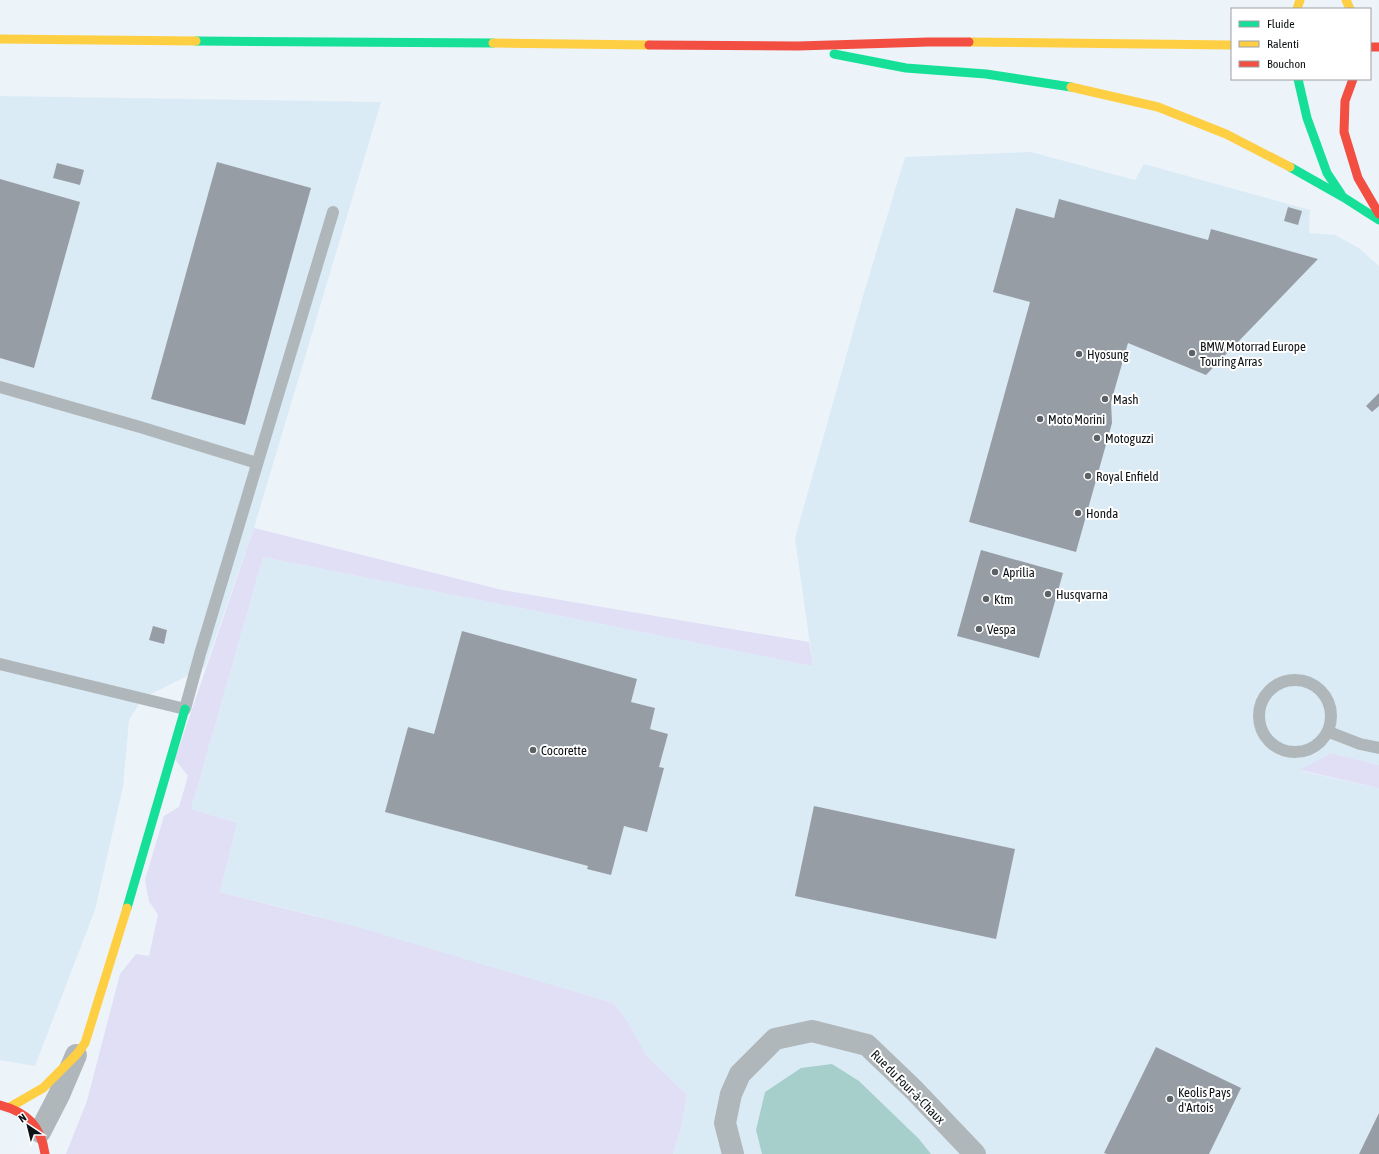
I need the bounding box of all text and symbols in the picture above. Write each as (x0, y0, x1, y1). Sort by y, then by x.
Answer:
legend (1231, 8, 1371, 80)
text: Fluide (1267, 17, 1295, 31)
text: Ralenti (1267, 37, 1299, 51)
text: Bouchon (1267, 57, 1306, 71)
place label: BMW Motorrad Europe Touring Arras (1200, 339, 1306, 369)
place label: Hyosung (1087, 347, 1129, 362)
marker: BMW Motorrad Europe Touring Arras (1187, 348, 1197, 358)
marker: Hyosung (1074, 349, 1084, 359)
place label: Mash (1113, 392, 1139, 407)
marker: Mash (1100, 394, 1110, 404)
place label: Moto Morini (1048, 412, 1105, 427)
marker: Moto Morini (1035, 414, 1045, 424)
place label: Motoguzzi (1105, 431, 1154, 446)
marker: Motoguzzi (1092, 433, 1102, 443)
place label: Royal Enfield (1096, 469, 1159, 484)
marker: Royal Enfield (1083, 471, 1093, 481)
place label: Honda (1086, 506, 1118, 521)
marker: Honda (1073, 508, 1083, 518)
place label: Aprilia (1003, 565, 1035, 580)
marker: Aprilia (990, 567, 1000, 577)
place label: Husqvarna (1056, 587, 1108, 602)
marker: Husqvarna (1043, 589, 1053, 599)
place label: Ktm (994, 592, 1013, 607)
marker: Ktm (981, 594, 991, 604)
place label: Vespa (987, 622, 1016, 637)
marker: Vespa (974, 624, 984, 634)
place label: Cocorette (541, 743, 587, 758)
marker: Cocorette (528, 745, 538, 755)
street label: Rue du Four-à-Chaux (868, 1047, 949, 1128)
place label: Keolis Pays d'Artois (1178, 1085, 1231, 1115)
marker: Keolis Pays d'Artois (1165, 1094, 1175, 1104)
north arrow (8, 1106, 48, 1146)
text: N (16, 1111, 28, 1125)

